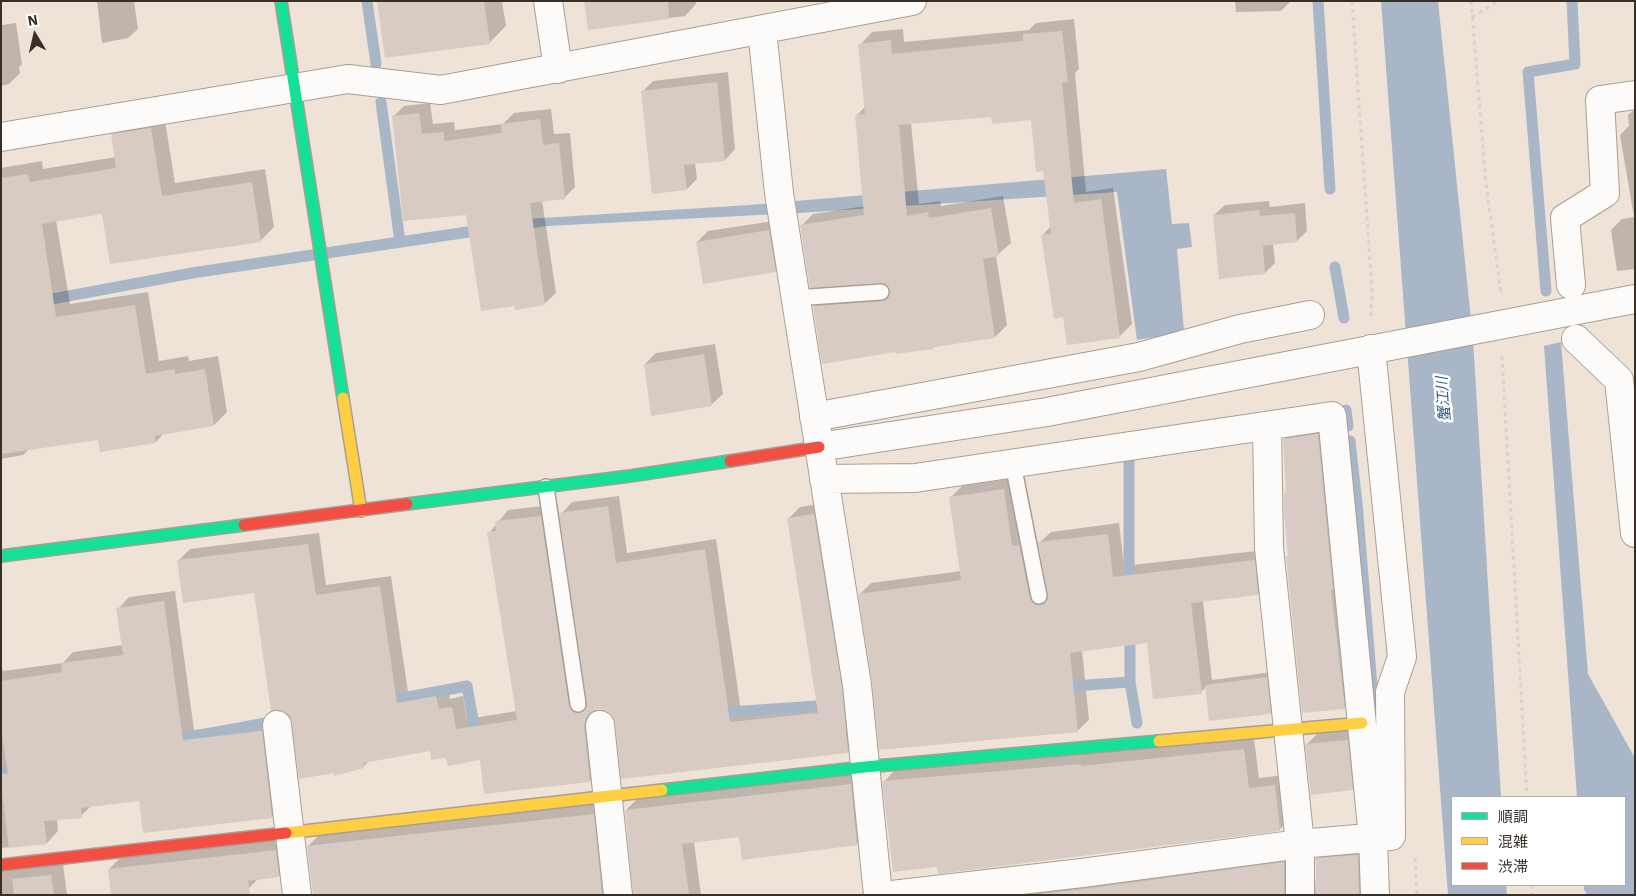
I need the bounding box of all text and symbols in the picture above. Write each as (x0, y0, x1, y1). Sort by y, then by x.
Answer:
north arrow (10, 10, 60, 60)
text: N (26, 11, 39, 30)
water label: 蟹江川 (1433, 376, 1455, 422)
legend (1451, 796, 1626, 886)
text: 順調 (1498, 807, 1528, 826)
text: 混雑 (1498, 832, 1528, 851)
text: 渋滞 (1498, 857, 1528, 876)

